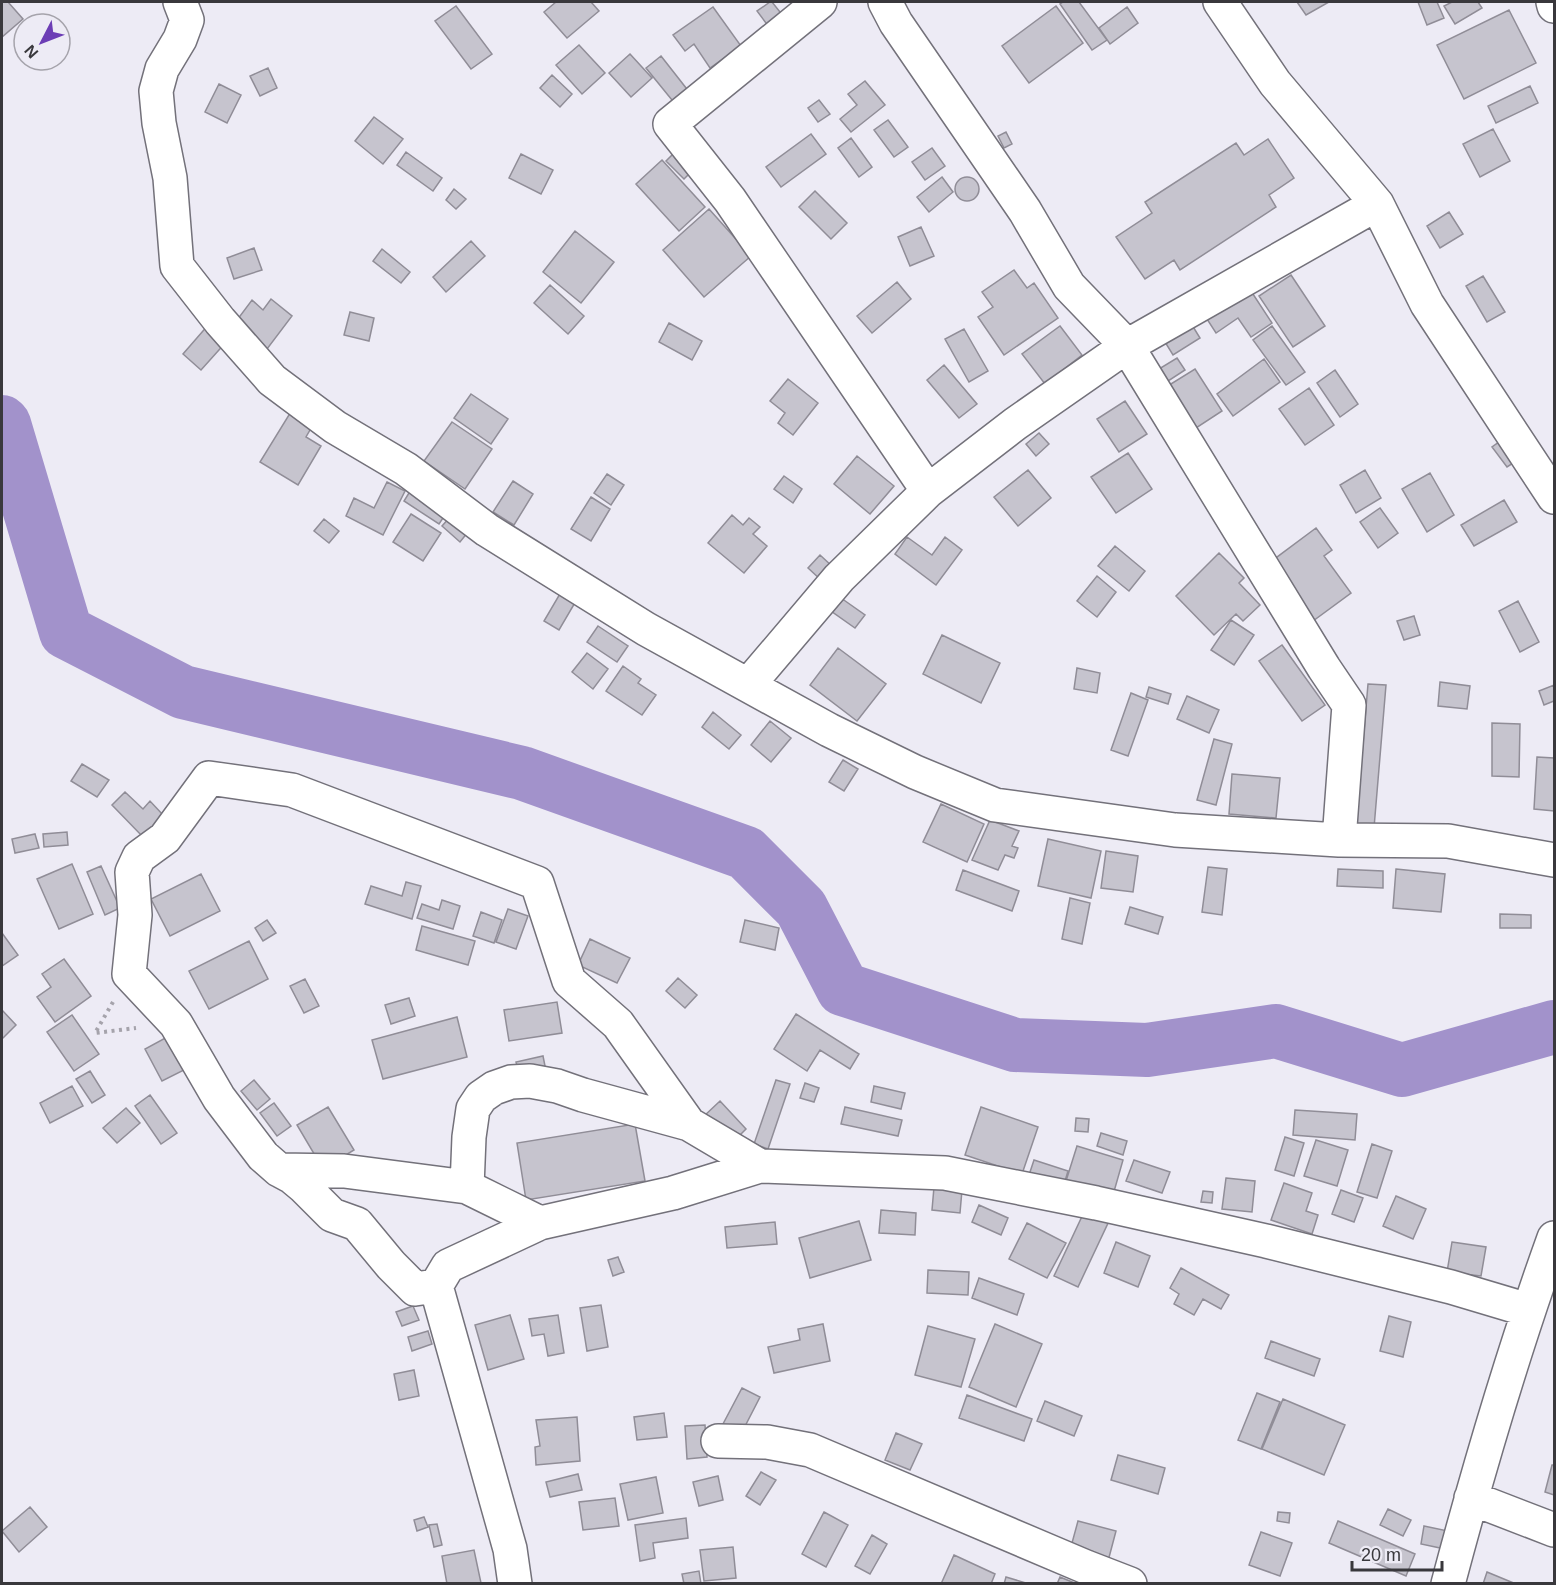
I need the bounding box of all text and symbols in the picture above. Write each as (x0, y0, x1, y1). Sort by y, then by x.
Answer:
north arrow (12, 12, 72, 72)
text: N (21, 42, 41, 62)
scale bar (1352, 1534, 1442, 1572)
text: 20 m (1361, 1545, 1401, 1565)

